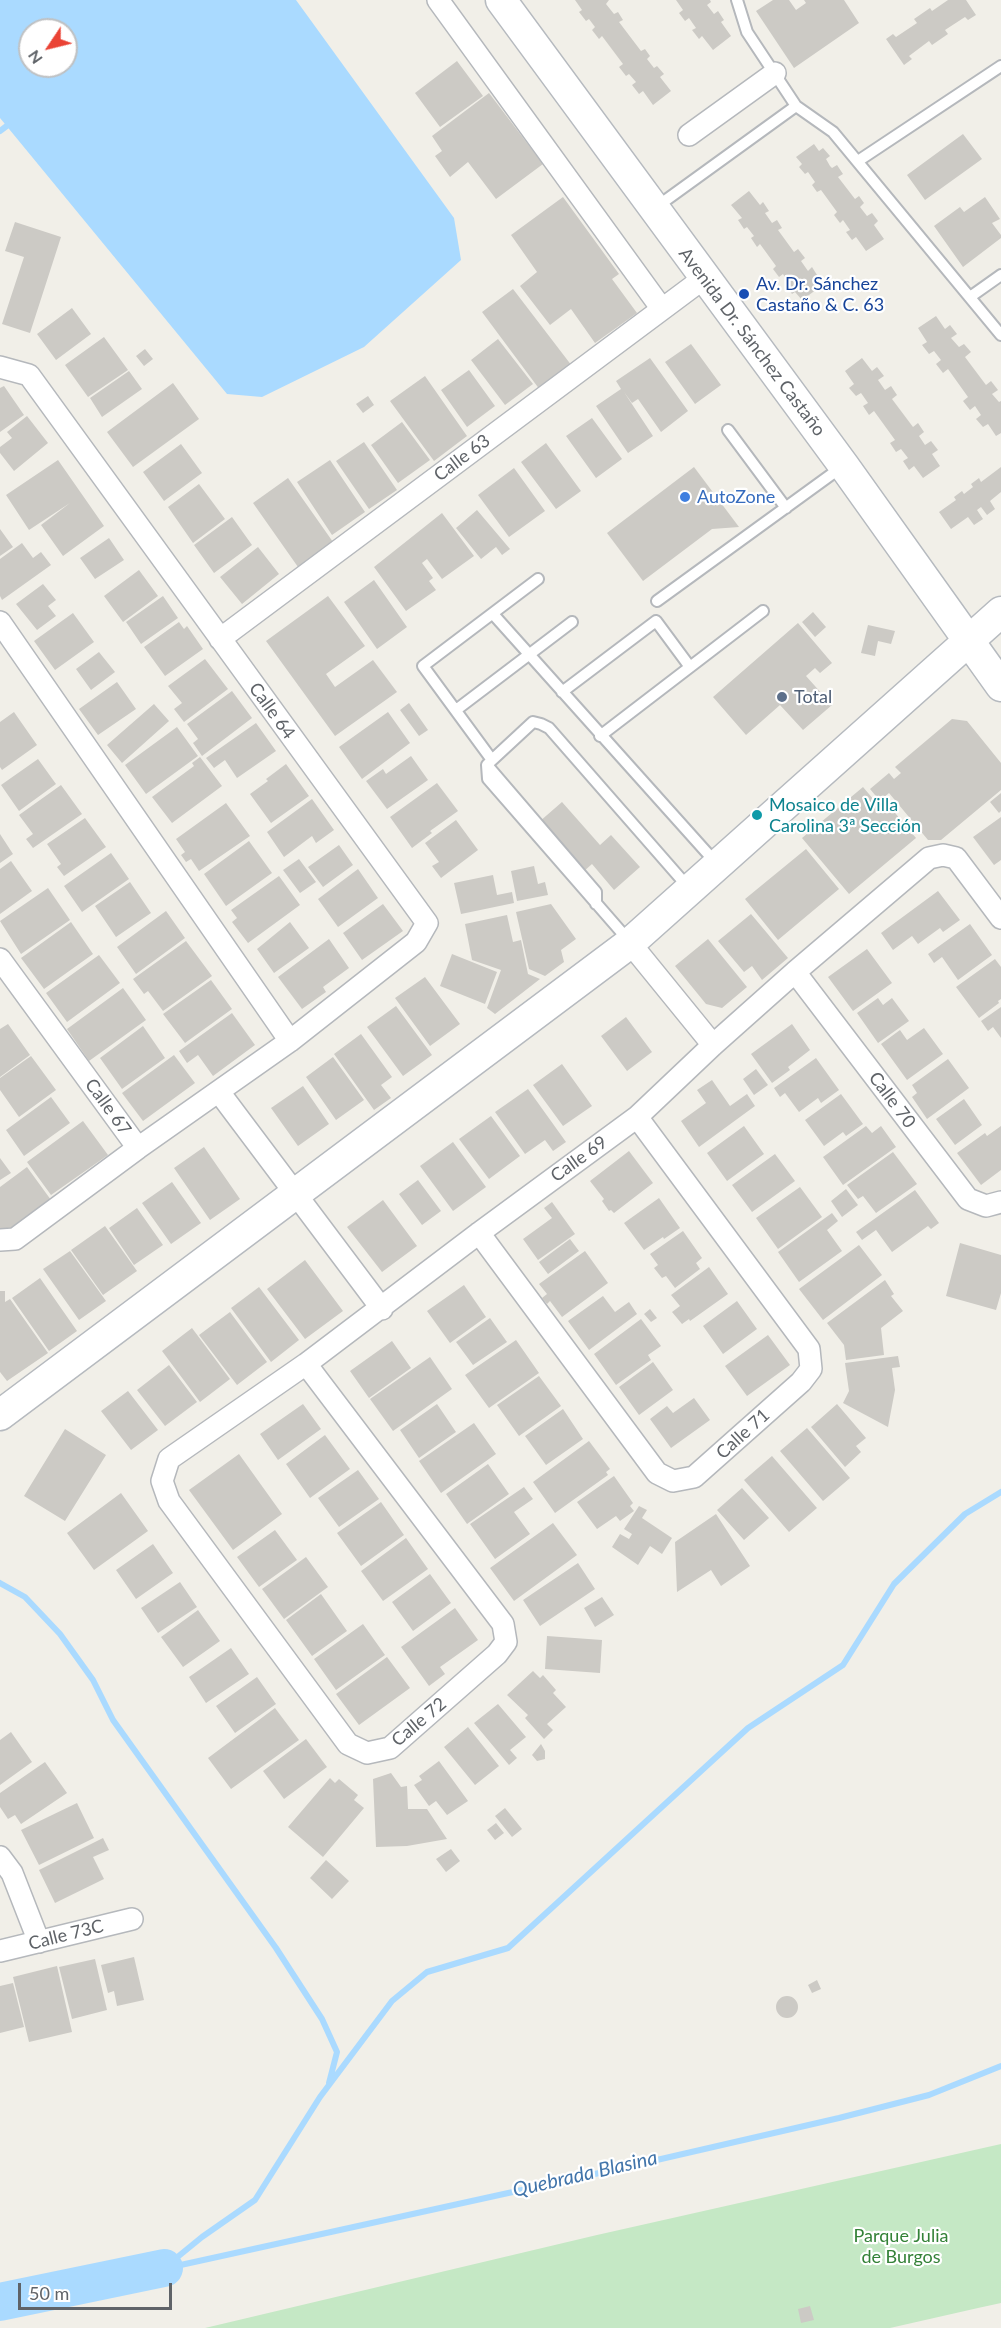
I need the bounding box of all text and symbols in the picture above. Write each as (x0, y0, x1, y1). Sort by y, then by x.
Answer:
north arrow (18, 18, 78, 78)
text: N (23, 47, 46, 68)
street label: Avenida Dr. Sánchez Castaño (674, 244, 830, 440)
place label: Av. Dr. Sánchez Castaño & C. 63 (756, 273, 884, 316)
marker: Av. Dr. Sánchez Castaño & C. 63 (737, 287, 751, 301)
street label: Calle 63 (430, 430, 494, 486)
place label: AutoZone (697, 486, 775, 508)
marker: AutoZone (678, 490, 692, 504)
street label: Calle 64 (244, 679, 300, 743)
place label: Total (794, 686, 832, 708)
marker: Total (775, 690, 789, 704)
place label: Mosaico de Villa Carolina 3ª Sección (769, 794, 921, 836)
marker: Mosaico de Villa Carolina 3ª Sección (750, 808, 764, 822)
street label: Calle 70 (864, 1068, 920, 1132)
street label: Calle 67 (80, 1075, 136, 1139)
street label: Calle 69 (547, 1131, 611, 1187)
street label: Calle 71 (712, 1404, 774, 1464)
street label: Calle 72 (387, 1693, 451, 1751)
street label: Calle 73C (26, 1915, 106, 1955)
water label: Quebrada Blasina (510, 2146, 660, 2202)
park label: Parque Julia de Burgos (854, 2225, 948, 2268)
scale bar (21, 2271, 176, 2309)
text: 50 m (29, 2282, 69, 2304)

